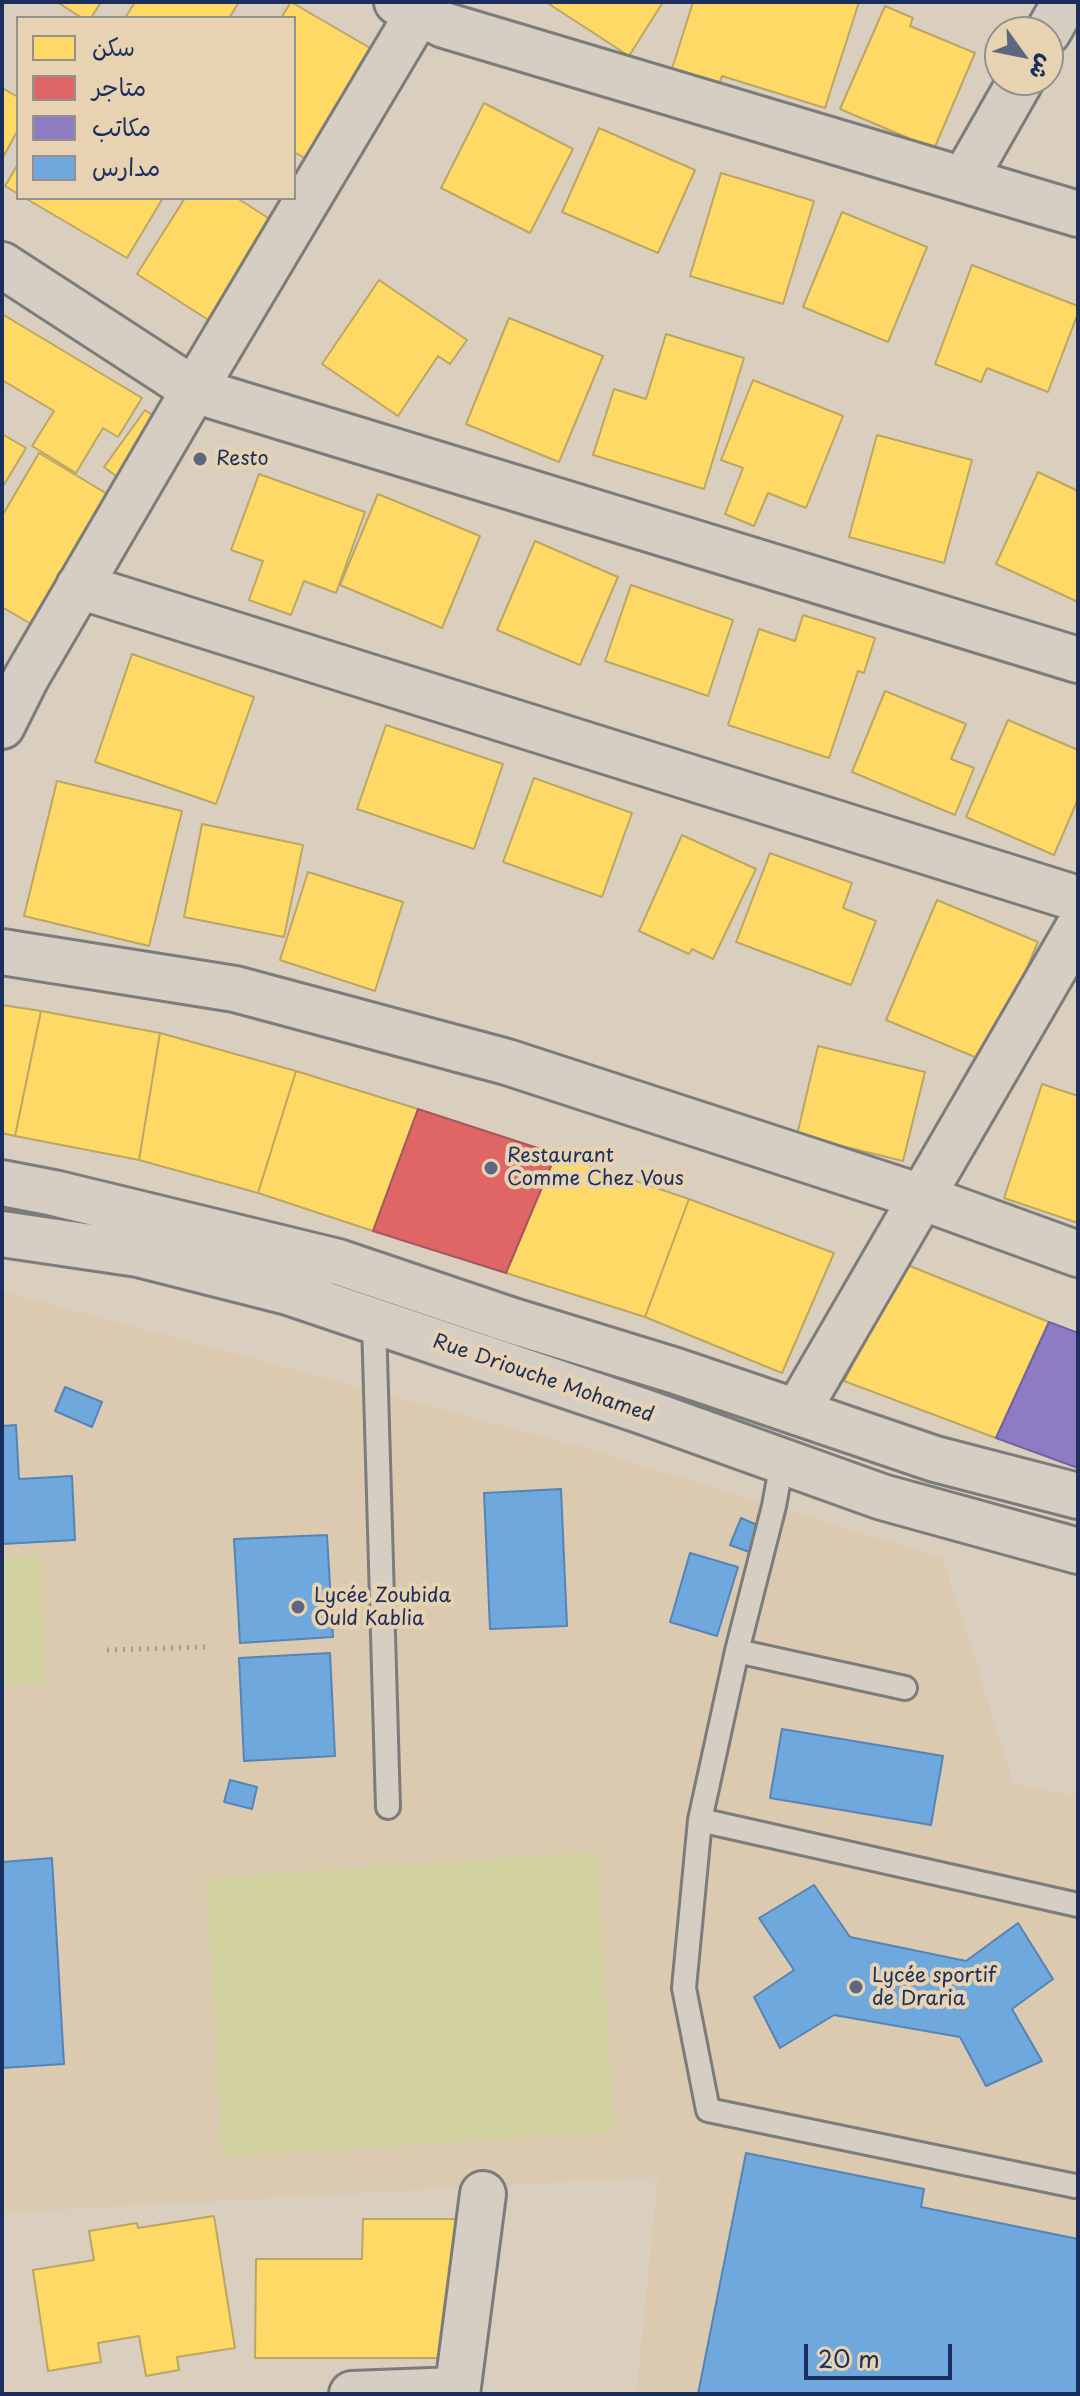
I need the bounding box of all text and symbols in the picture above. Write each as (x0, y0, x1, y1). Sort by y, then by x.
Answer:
legend (16, 16, 296, 200)
north arrow (984, 16, 1064, 96)
text: سكن (92, 28, 135, 64)
text: ش (1022, 49, 1063, 87)
text: متاجر (92, 68, 146, 104)
text: مكاتب (92, 108, 151, 144)
text: مدارس (92, 148, 160, 184)
place label: Resto (216, 447, 269, 471)
marker: Resto (191, 450, 209, 468)
place label: Restaurant Comme Chez Vous (507, 1144, 684, 1191)
marker: Restaurant Comme Chez Vous (482, 1159, 500, 1177)
street label: Rue Driouche Mohamed (429, 1330, 657, 1428)
place label: Lycée Zoubida Ould Kablia (314, 1584, 451, 1631)
marker: Lycée Zoubida Ould Kablia (289, 1598, 307, 1616)
place label: Lycée sportif de Draria (872, 1964, 996, 2011)
marker: Lycée sportif de Draria (847, 1978, 865, 1996)
scale bar (808, 2328, 956, 2378)
text: 20 m (818, 2340, 880, 2376)

